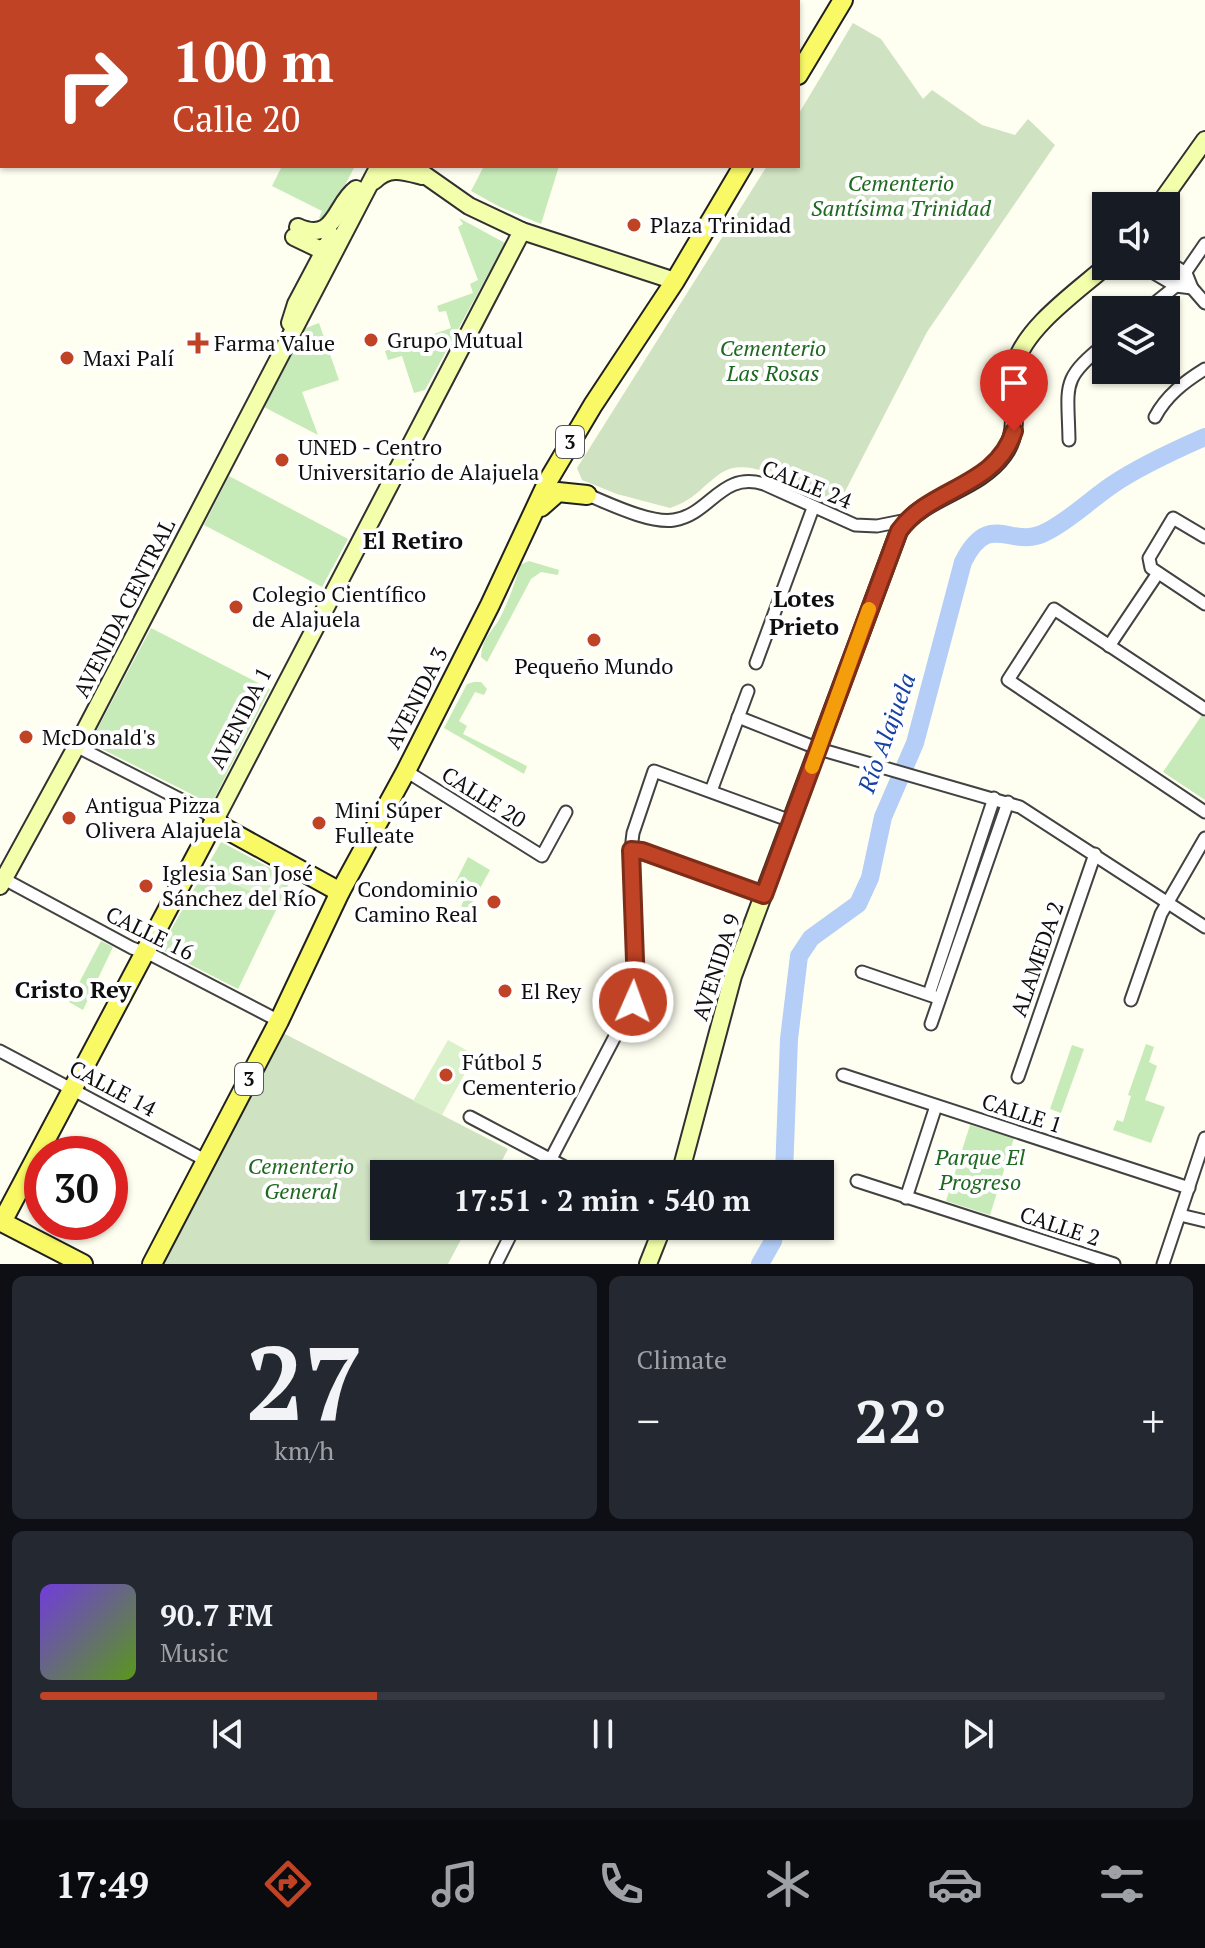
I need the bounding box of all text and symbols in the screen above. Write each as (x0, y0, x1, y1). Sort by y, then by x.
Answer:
text: 100 m (172, 24, 334, 98)
icon: right (40, 32, 144, 136)
text: Calle 20 (172, 95, 300, 142)
park label: Cementerio Santísima Trinidad (811, 168, 992, 222)
map controls (1092, 192, 1180, 384)
button: sound (1092, 192, 1180, 280)
place label: Plaza Trinidad (650, 210, 791, 239)
marker: Plaza Trinidad (625, 216, 643, 234)
button: layers (1092, 296, 1180, 384)
place label: Grupo Mutual (387, 325, 523, 354)
place label: Farma Value (214, 328, 335, 357)
marker: Grupo Mutual (362, 331, 380, 349)
park label: Cementerio Las Rosas (720, 333, 826, 387)
marker: Farma Value (189, 334, 207, 352)
place label: Maxi Palí (83, 343, 174, 372)
marker: Maxi Palí (58, 349, 76, 367)
pin (980, 349, 1048, 431)
icon: arrive (992, 361, 1036, 405)
road number: 3 (556, 426, 584, 458)
place label: UNED - Centro Universitario de Alajuela (298, 432, 539, 486)
marker: UNED - Centro Universitario de Alajuela (273, 451, 291, 469)
street label: CALLE 24 (758, 452, 857, 515)
street label: AVENIDA CENTRAL (66, 514, 181, 702)
district label: El Retiro (363, 524, 463, 556)
place label: Colegio Científico de Alajuela (252, 579, 426, 633)
district label: Lotes Prieto (769, 582, 839, 642)
marker: Colegio Científico de Alajuela (227, 598, 245, 616)
marker: Pequeño Mundo (585, 631, 603, 649)
street label: AVENIDA 3 (378, 642, 454, 754)
place label: Pequeño Mundo (515, 651, 674, 680)
street label: AVENIDA 1 (202, 662, 278, 774)
water label: Río Alajuela (849, 668, 922, 798)
place label: McDonald's (42, 722, 156, 751)
marker: McDonald's (17, 728, 35, 746)
street label: CALLE 20 (437, 759, 532, 834)
place label: Antigua Pizza Olivera Alajuela (85, 790, 241, 844)
place label: Mini Súper Fulleate (335, 795, 443, 849)
marker: Antigua Pizza Olivera Alajuela (60, 809, 78, 827)
marker: Mini Súper Fulleate (310, 814, 328, 832)
place label: Iglesia San José Sánchez del Río (162, 858, 316, 912)
place label: Condominio Camino Real (354, 874, 478, 928)
marker: Iglesia San José Sánchez del Río (137, 877, 155, 895)
marker: Condominio Camino Real (485, 893, 503, 911)
street label: ALAMEDA 2 (1003, 897, 1070, 1020)
street label: CALLE 16 (101, 899, 199, 966)
street label: AVENIDA 9 (685, 910, 746, 1024)
position arrow (591, 960, 675, 1044)
district label: Cristo Rey (15, 973, 133, 1005)
place label: El Rey (521, 976, 582, 1005)
marker: El Rey (496, 982, 514, 1000)
place label: Fútbol 5 Cementerio (462, 1047, 576, 1101)
street label: CALLE 14 (65, 1053, 162, 1123)
road number: 3 (235, 1063, 263, 1095)
marker: Fútbol 5 Cementerio (437, 1066, 455, 1084)
street label: CALLE 1 (978, 1086, 1066, 1139)
speed limit sign: 30 (24, 1136, 128, 1240)
park label: Parque El Progreso (934, 1142, 1025, 1196)
park label: Cementerio General (248, 1151, 354, 1205)
text: 17:51 · 2 min · 540 m (454, 1180, 750, 1220)
street label: CALLE 2 (1016, 1199, 1104, 1252)
text: 27 (245, 1312, 363, 1450)
text: Climate (637, 1342, 727, 1376)
text: 22° (854, 1381, 947, 1460)
text: − (637, 1391, 660, 1450)
text: + (1142, 1391, 1165, 1450)
text: km/h (274, 1433, 334, 1467)
text: 90.7 FM (160, 1595, 273, 1635)
text: Music (160, 1635, 229, 1669)
icon: previous (206, 1712, 250, 1756)
icon: pause (581, 1712, 625, 1756)
icon: next (956, 1712, 1000, 1756)
icon: directions (260, 1856, 316, 1912)
icon: music (427, 1856, 483, 1912)
icon: phone (593, 1856, 649, 1912)
icon: climate (760, 1856, 816, 1912)
icon: car (927, 1856, 983, 1912)
icon: filters (1094, 1856, 1150, 1912)
text: 17:49 (55, 1861, 149, 1908)

